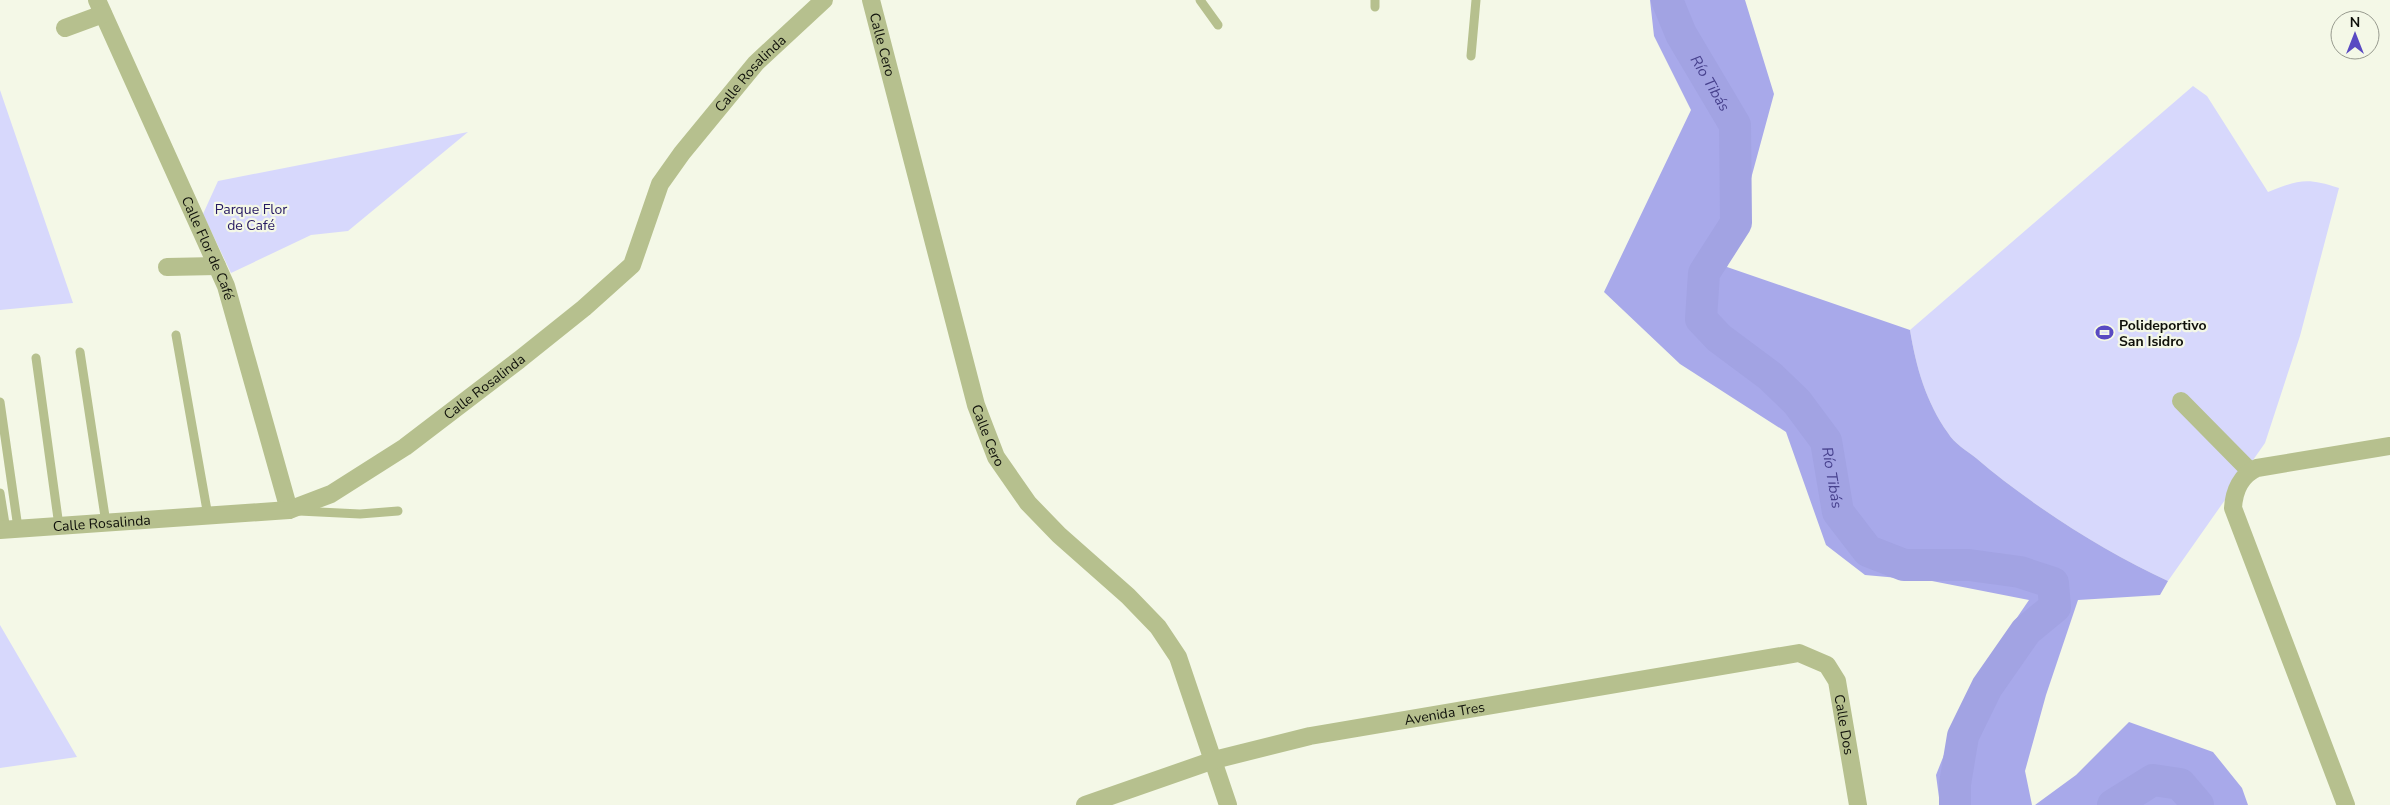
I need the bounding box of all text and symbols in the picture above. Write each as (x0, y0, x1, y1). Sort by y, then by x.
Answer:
north arrow (2330, 10, 2380, 60)
street label: Calle Cero (865, 11, 899, 79)
text: N (2350, 13, 2360, 32)
street label: Calle Rosalinda (711, 31, 790, 116)
water label: Río Tibás (1686, 51, 1735, 115)
street label: Calle Flor de Café (177, 193, 239, 302)
park label: Parque Flor de Café (215, 200, 287, 235)
place label: Polideportivo San Isidro (2119, 316, 2206, 351)
sports icon: Polideportivo San Isidro (2095, 323, 2115, 343)
street label: Calle Rosalinda (440, 350, 529, 424)
street label: Calle Cero (967, 402, 1009, 471)
water label: Río Tibás (1817, 445, 1847, 510)
street label: Calle Rosalinda (52, 511, 151, 536)
street label: Calle Dos (1829, 693, 1858, 756)
street label: Avenida Tres (1403, 697, 1487, 730)

